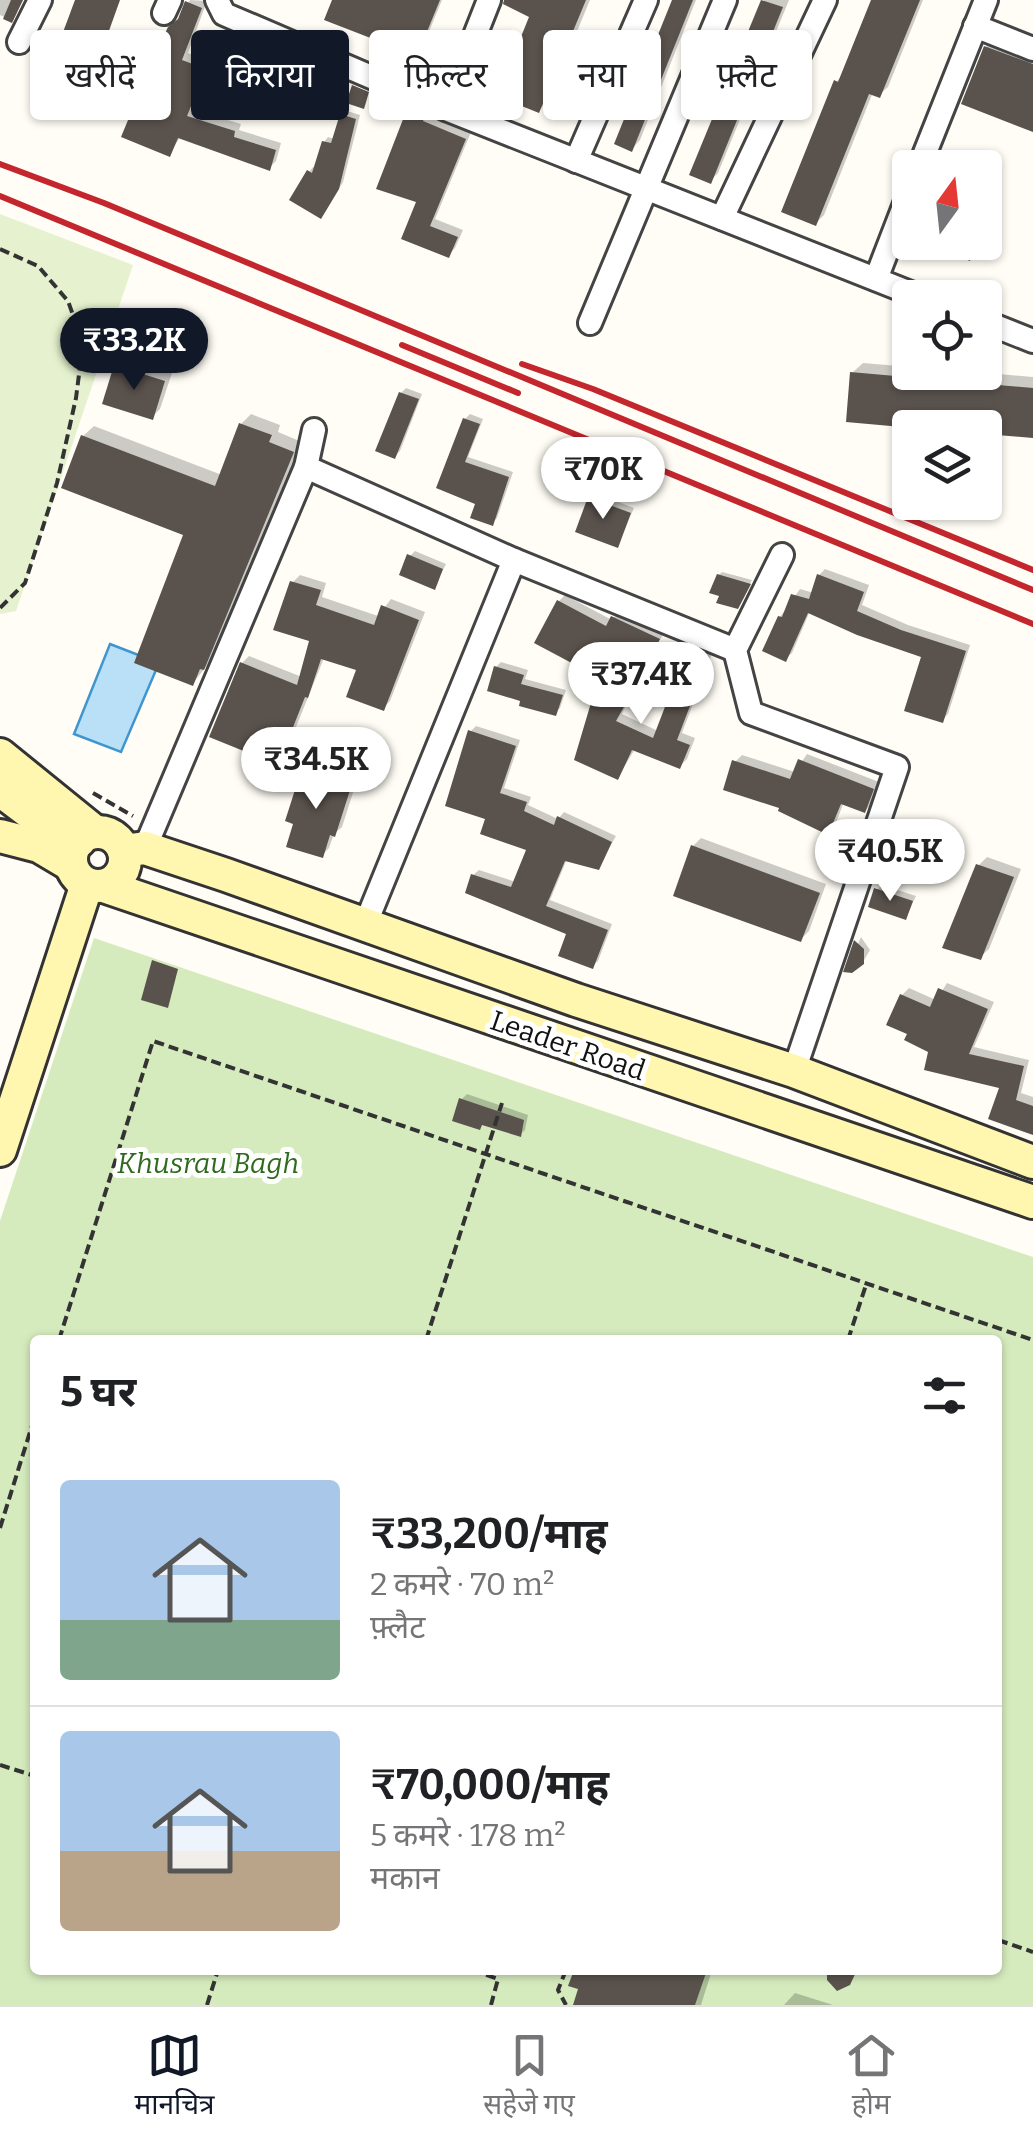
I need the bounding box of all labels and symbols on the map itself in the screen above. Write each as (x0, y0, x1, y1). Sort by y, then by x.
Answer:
north arrow (892, 150, 1002, 260)
pin: ₹33.2K (53, 308, 215, 393)
pin: ₹70K (544, 437, 662, 522)
pin: ₹37.4K (560, 642, 722, 727)
pin: ₹34.5K (235, 727, 397, 812)
pin: ₹40.5K (809, 819, 971, 904)
street label: Leader Road (486, 1004, 650, 1087)
park label: Khusrau Bagh (117, 1147, 299, 1180)

